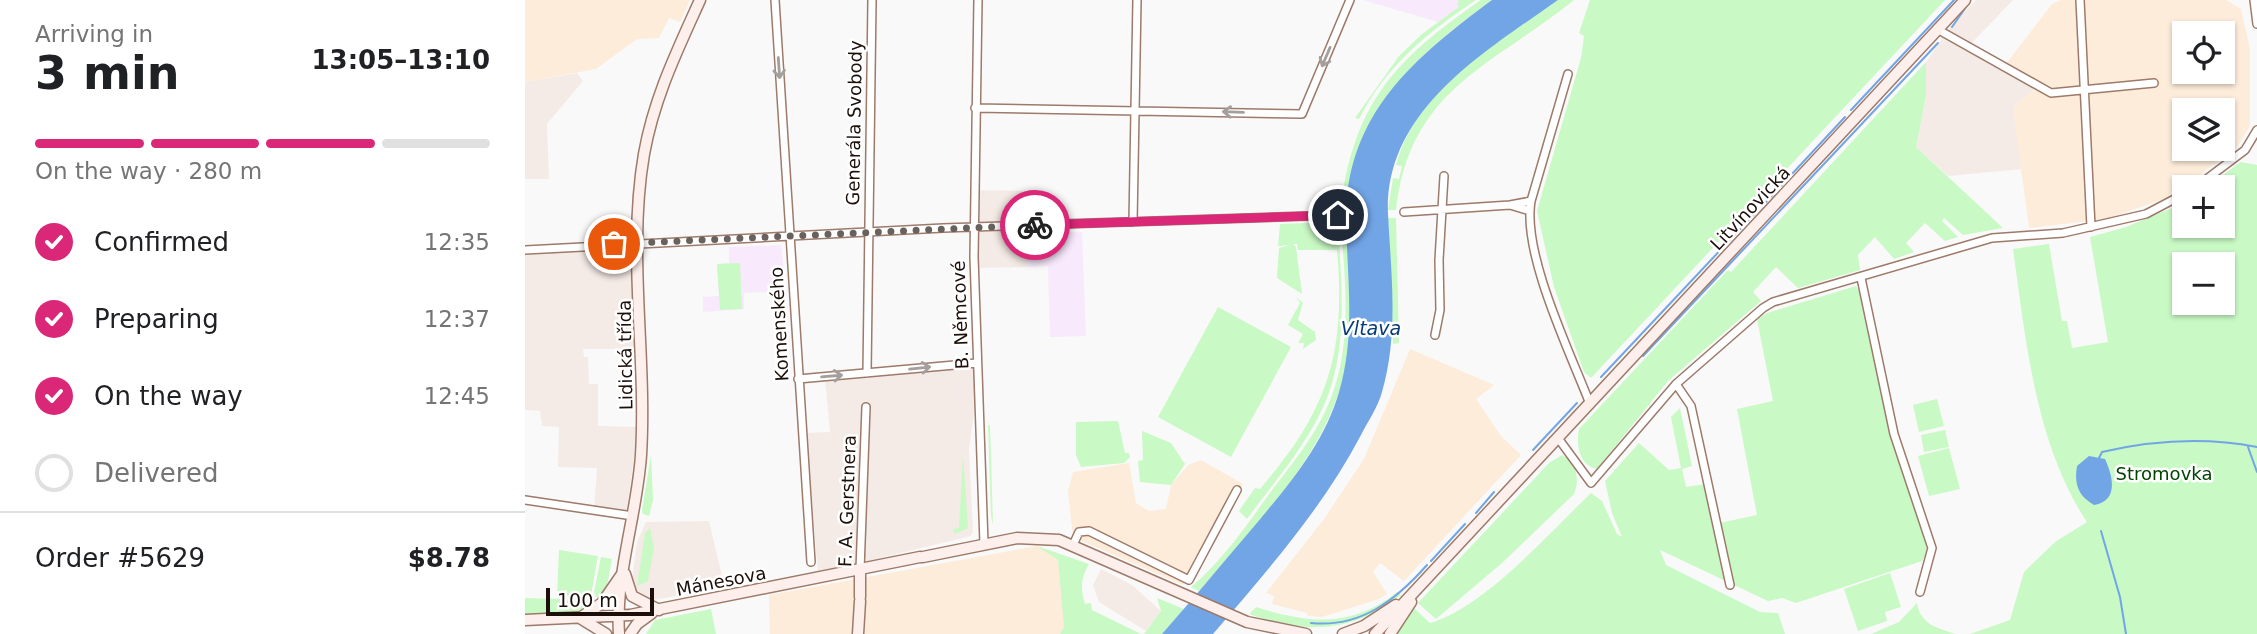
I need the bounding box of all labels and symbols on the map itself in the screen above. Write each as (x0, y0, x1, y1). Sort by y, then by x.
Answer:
street label: Generála Svobody (842, 40, 866, 206)
one-way arrow (1318, 46, 1331, 67)
one-way arrow (773, 56, 786, 79)
one-way arrow (1222, 105, 1245, 119)
street label: Litvínovická (1706, 162, 1794, 254)
pin (1308, 185, 1368, 245)
courier (1000, 190, 1070, 260)
pin (584, 214, 644, 274)
street label: B. Němcové (948, 260, 972, 370)
street label: Komenského (766, 266, 792, 382)
street label: Lidická třída (614, 300, 636, 410)
water label: Vltava (1341, 317, 1401, 339)
one-way arrow (908, 362, 931, 375)
one-way arrow (821, 369, 843, 382)
street label: F. A. Gerstnera (834, 435, 860, 567)
park label: Stromovka (2116, 463, 2212, 484)
street label: Mánesova (674, 562, 768, 600)
scale bar (546, 585, 655, 617)

